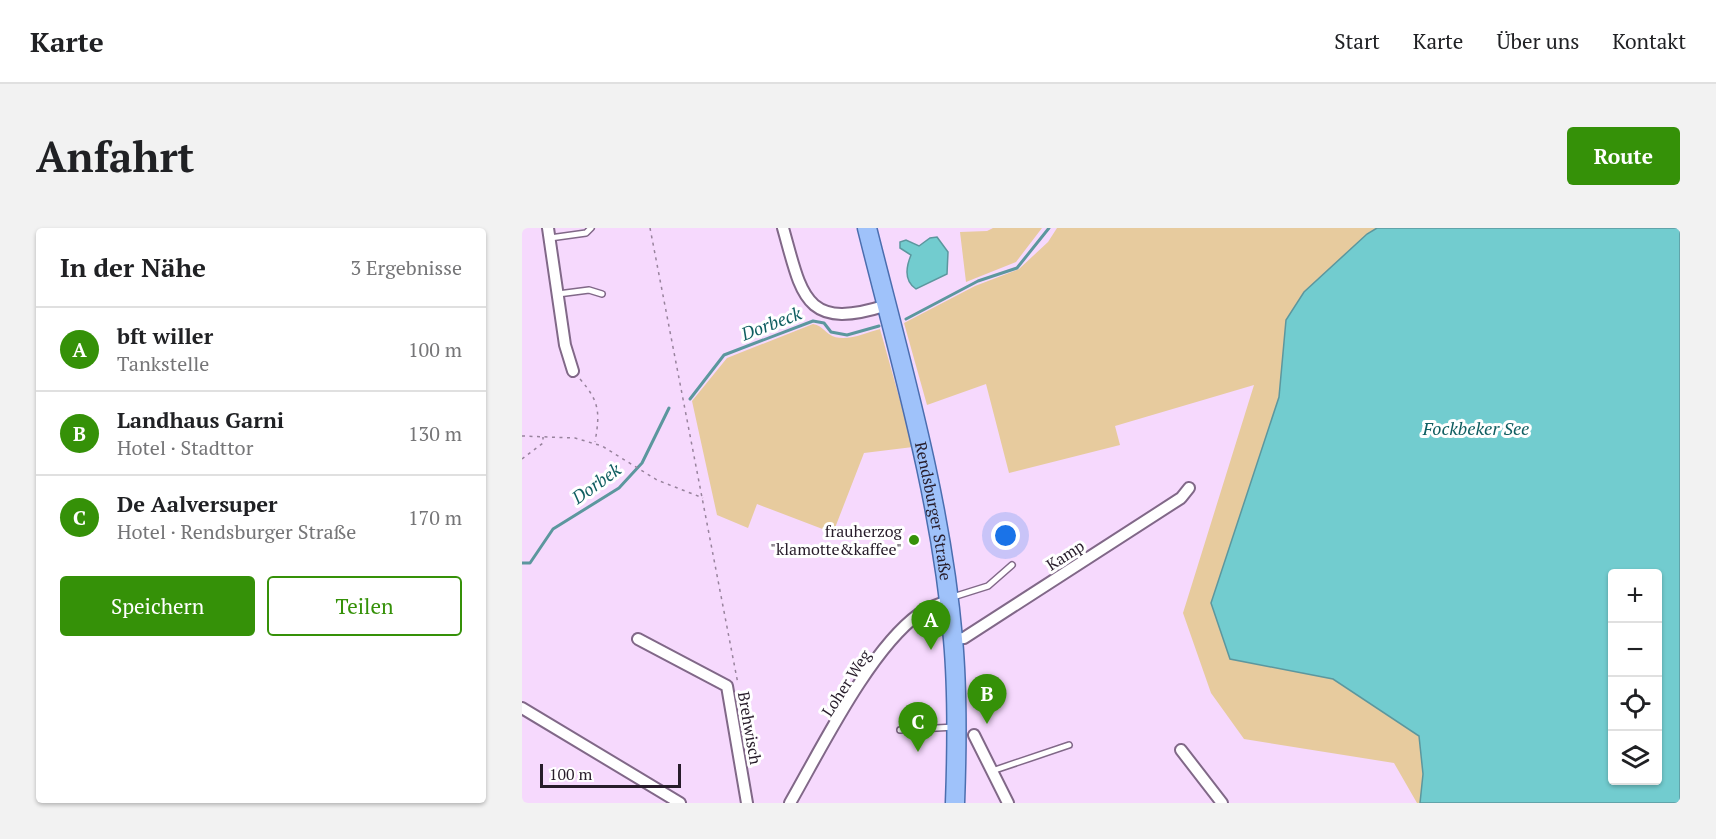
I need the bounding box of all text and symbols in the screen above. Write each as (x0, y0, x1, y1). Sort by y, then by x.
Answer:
text: Karte (30, 23, 104, 60)
text: Start (1334, 27, 1380, 55)
text: Karte (1413, 27, 1463, 55)
text: Über uns (1496, 27, 1579, 55)
text: Kontakt (1612, 27, 1686, 55)
button: Route (1567, 127, 1680, 185)
text: Anfahrt (36, 128, 194, 184)
text: In der Nähe (60, 250, 206, 284)
text: 3 Ergebnisse (350, 254, 462, 281)
water label: Dorbeck (736, 300, 805, 346)
text: bft willer (117, 321, 213, 350)
text: A (72, 336, 87, 363)
text: 100 m (408, 336, 462, 363)
text: Tankstelle (117, 350, 209, 377)
text: Landhaus Garni (117, 405, 284, 434)
water label: Fockbeker See (1422, 416, 1529, 440)
text: B (73, 420, 86, 447)
text: 130 m (408, 420, 462, 447)
text: Hotel · Stadttor (117, 434, 253, 461)
street label: Rendsburger Straße (910, 440, 957, 582)
water label: Dorbek (566, 457, 626, 509)
text: De Aalversuper (117, 489, 277, 518)
text: C (73, 504, 86, 531)
text: 170 m (408, 504, 462, 531)
text: Hotel · Rendsburger Straße (117, 518, 356, 545)
place label: frauherzog "klamotte&kaffee" (770, 520, 903, 560)
your location (991, 521, 1020, 550)
marker: frauherzog "klamotte&kaffee" (907, 533, 921, 547)
street label: Kamp (1042, 535, 1088, 575)
map controls (1608, 569, 1662, 785)
button: + (1608, 569, 1662, 623)
button: Speichern (60, 576, 255, 636)
button: Teilen (267, 576, 462, 636)
pin: A (912, 600, 950, 650)
button: − (1608, 623, 1662, 677)
street label: Loher Weg (816, 645, 876, 721)
pin: B (968, 674, 1006, 724)
button: locate (1608, 677, 1662, 731)
street label: Brehwisch (733, 690, 767, 767)
pin: C (898, 702, 938, 752)
button: layers (1608, 731, 1662, 785)
scale bar (540, 761, 681, 788)
text: 100 m (549, 763, 592, 785)

